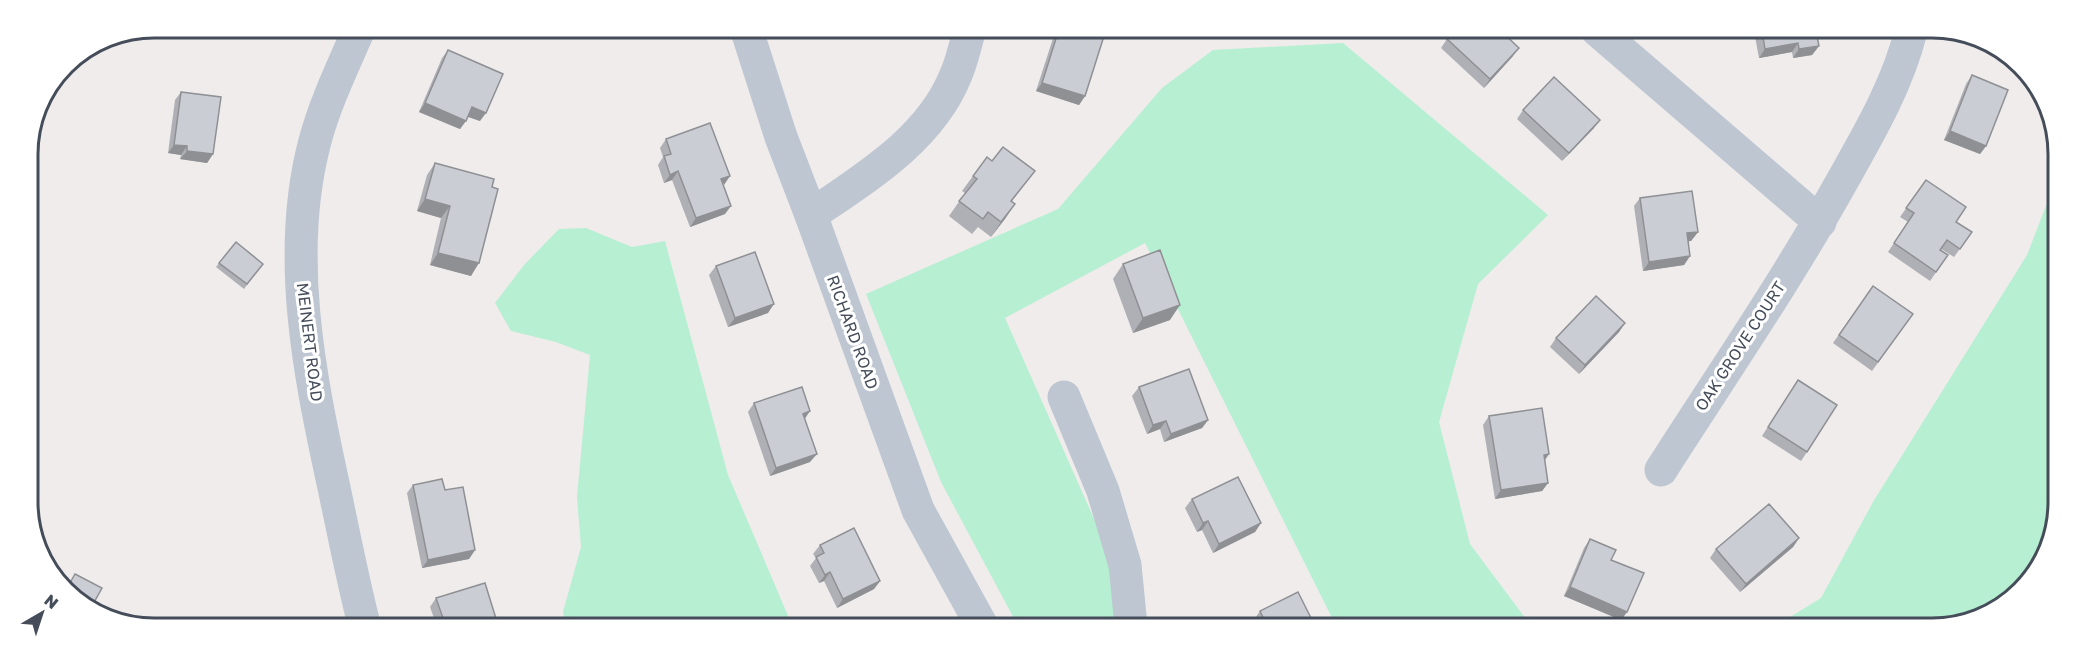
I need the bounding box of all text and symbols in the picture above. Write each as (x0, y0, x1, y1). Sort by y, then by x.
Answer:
street label: RICHARD ROAD (823, 272, 883, 392)
street label: OAK GROVE COURT (1691, 277, 1789, 415)
street label: MEINERT ROAD (293, 282, 327, 402)
north arrow (12, 583, 72, 643)
text: N (40, 590, 62, 613)

